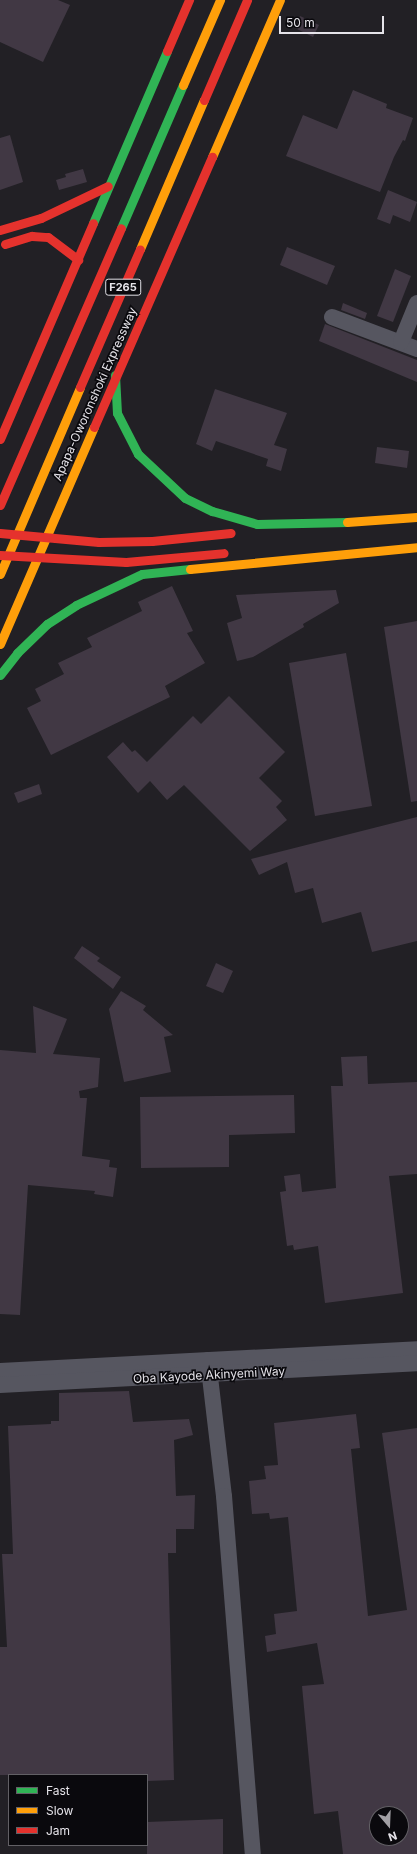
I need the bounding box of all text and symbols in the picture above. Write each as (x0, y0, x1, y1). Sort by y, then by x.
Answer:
scale bar (281, 8, 386, 34)
text: 50 m (286, 15, 315, 30)
road number: F265 (105, 278, 141, 296)
street label: Apapa-Oworonshoki Expressway (50, 305, 140, 483)
street label: Oba Kayode Akinyemi Way (133, 1364, 285, 1386)
legend (8, 1774, 148, 1846)
text: Fast (46, 1783, 70, 1798)
text: Slow (46, 1803, 73, 1818)
north arrow (369, 1806, 409, 1846)
text: Jam (46, 1823, 70, 1838)
text: N (386, 1828, 399, 1844)

